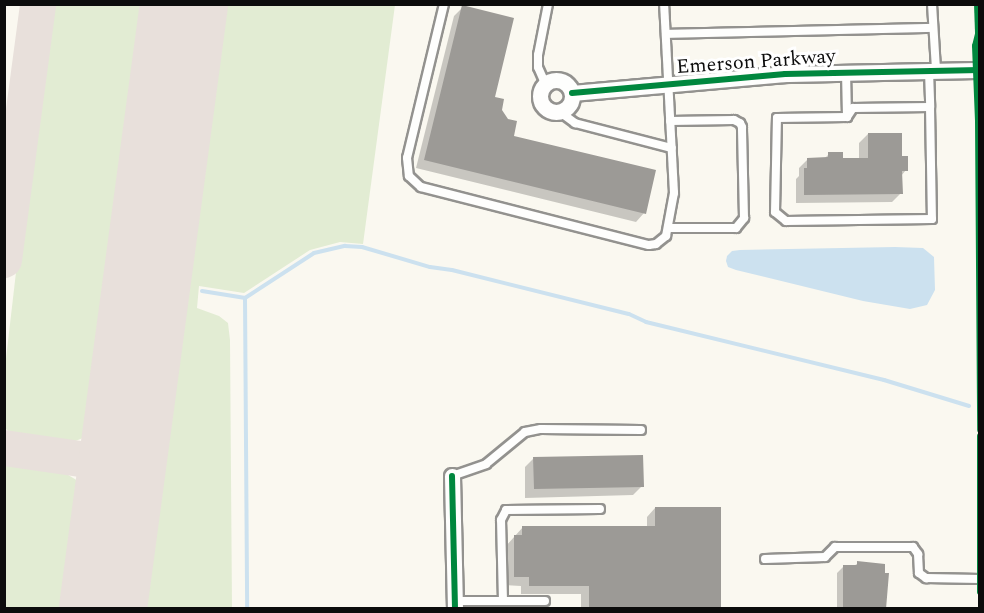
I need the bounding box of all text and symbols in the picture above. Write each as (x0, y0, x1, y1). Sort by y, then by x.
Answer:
street label: Emerson Parkway (676, 44, 836, 80)

